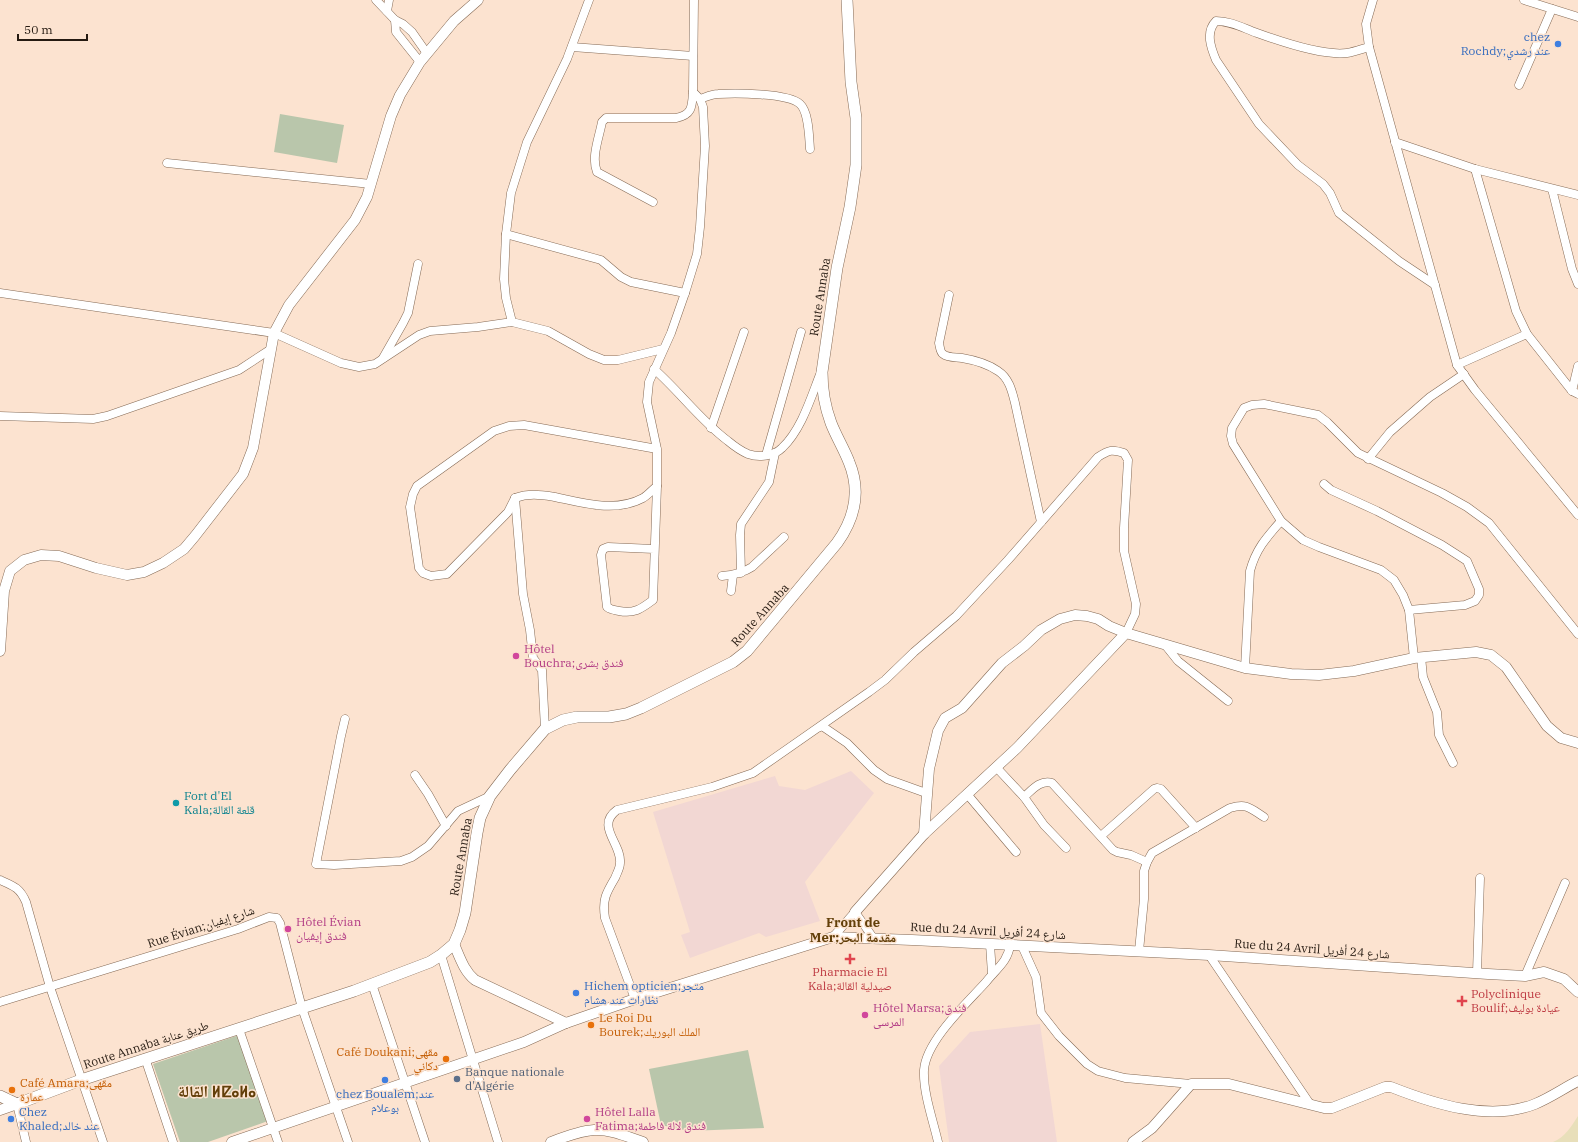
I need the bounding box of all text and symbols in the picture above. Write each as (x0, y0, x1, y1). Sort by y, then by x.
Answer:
scale bar (18, 16, 87, 42)
text: 50 m (24, 22, 53, 37)
place label: chez Rochdy;عند رشدي (1461, 29, 1550, 61)
marker: chez Rochdy;عند رشدي (1553, 39, 1563, 49)
street label: Route Annaba (806, 256, 833, 337)
street label: Route Annaba (727, 580, 792, 649)
place label: Hôtel Bouchra;فندق بشرى (524, 641, 624, 670)
marker: Hôtel Bouchra;فندق بشرى (511, 651, 521, 661)
place label: Fort d'El Kala;قلعة القالة (184, 788, 255, 817)
marker: Fort d'El Kala;قلعة القالة (171, 798, 181, 808)
street label: Route Annaba (446, 816, 475, 897)
street label: Rue Évian;شارع إيفيان (145, 902, 257, 952)
place label: Hôtel Évian فندق إيفيان (296, 914, 362, 944)
district label: Front de Mer;مقدمة البحر (810, 914, 896, 946)
street label: Rue du 24 Avril شارع 24 أفريل (910, 919, 1066, 943)
marker: Hôtel Évian فندق إيفيان (283, 924, 293, 934)
street label: Rue du 24 Avril شارع 24 أفريل (1234, 936, 1390, 962)
marker: Pharmacie El Kala;صيدلية القالة (845, 954, 855, 964)
place label: Pharmacie El Kala;صيدلية القالة (808, 964, 892, 993)
place label: Hichem opticien;متجر نظارات عند هشام (584, 978, 704, 1008)
place label: Polyclinique Boulif;عيادة بوليف (1471, 986, 1560, 1015)
marker: Hichem opticien;متجر نظارات عند هشام (571, 988, 581, 998)
marker: Polyclinique Boulif;عيادة بوليف (1456, 995, 1468, 1007)
place label: Hôtel Marsa;فندق المرسى (873, 1000, 966, 1029)
place label: Le Roi Du Bourek;الملك البوريك (599, 1010, 701, 1039)
marker: Hôtel Marsa;فندق المرسى (860, 1010, 870, 1020)
street label: Route Annaba طريق عنابة (81, 1017, 211, 1072)
marker: Le Roi Du Bourek;الملك البوريك (586, 1020, 596, 1030)
place label: Café Doukani;مقهى دكاني (337, 1044, 438, 1076)
marker: Café Doukani;مقهى دكاني (441, 1054, 451, 1064)
place label: Banque nationale d'Algérie (465, 1064, 564, 1093)
marker: Banque nationale d'Algérie (452, 1074, 462, 1084)
place label: Café Amara;مقهى عمارة (20, 1075, 112, 1104)
marker: chez Boualem;عند بوعلام (380, 1075, 390, 1085)
district label: القالة ⵍⵇⴰⵍⴰ (178, 1081, 256, 1101)
marker: Café Amara;مقهى عمارة (7, 1085, 17, 1095)
place label: chez Boualem;عند بوعلام (336, 1086, 434, 1116)
place label: Chez Khaled;عند خالد (19, 1104, 99, 1133)
place label: Hôtel Lalla Fatima;فندق لالة فاطمة (595, 1104, 706, 1133)
marker: Chez Khaled;عند خالد (6, 1114, 16, 1124)
marker: Hôtel Lalla Fatima;فندق لالة فاطمة (582, 1114, 592, 1124)

